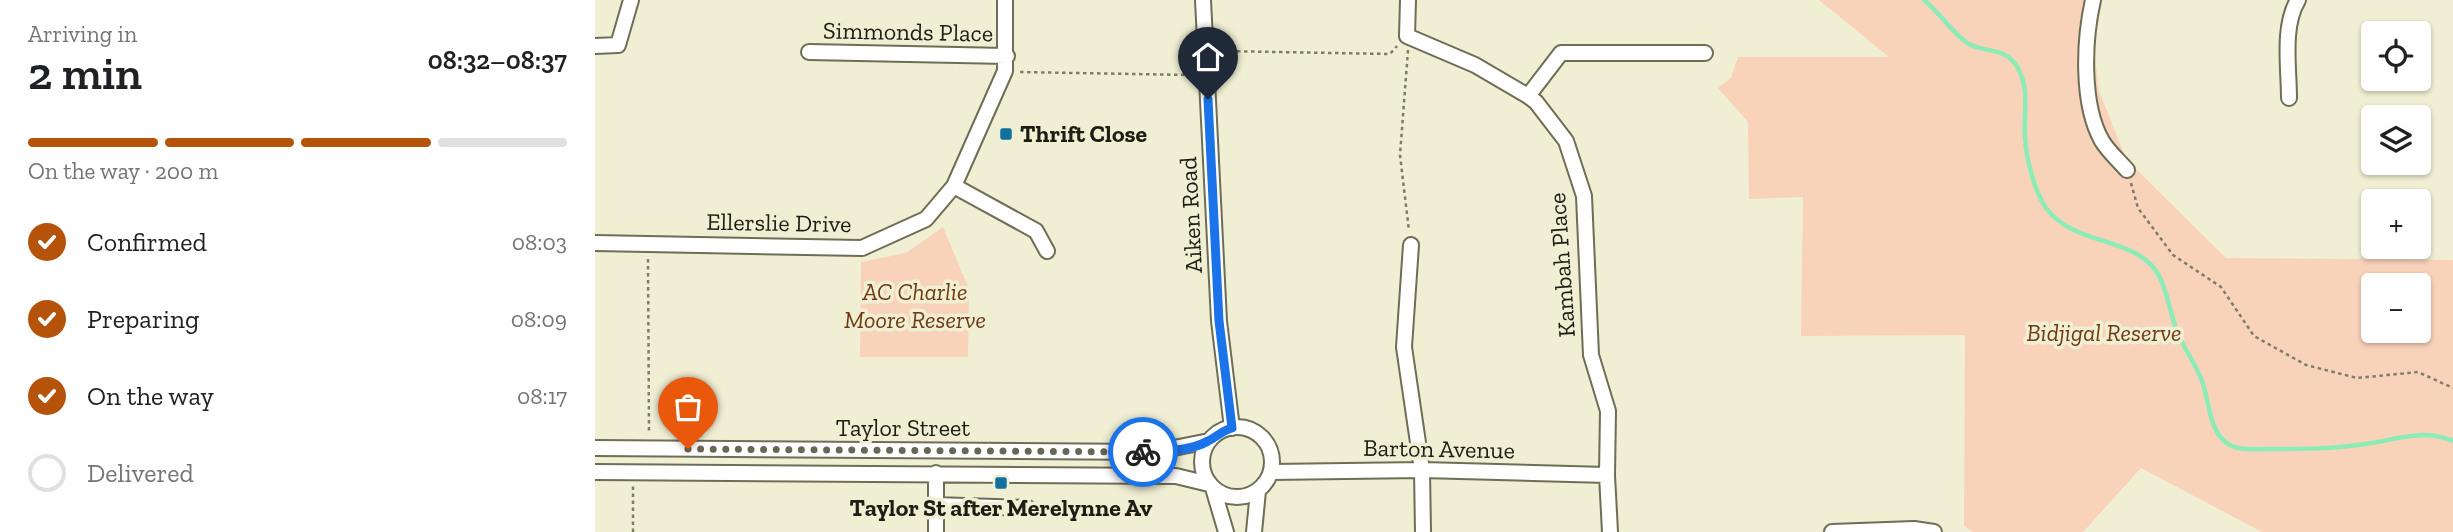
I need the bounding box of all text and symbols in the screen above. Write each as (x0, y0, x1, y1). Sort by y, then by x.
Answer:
street label: Simmonds Place (823, 16, 993, 47)
text: Arriving in (28, 20, 137, 48)
map controls (2361, 21, 2431, 343)
button: locate (2361, 21, 2431, 91)
pin (1178, 27, 1238, 99)
icon: home (1189, 38, 1227, 76)
text: 08:32–08:37 (428, 44, 567, 76)
text: 2 min (28, 46, 142, 101)
button: layers (2361, 105, 2431, 175)
place label: Thrift Close (1020, 119, 1147, 148)
marker: Thrift Close (998, 126, 1014, 142)
street label: Aiken Road (1173, 156, 1208, 274)
text: On the way · 200 m (28, 157, 218, 185)
button: + (2361, 189, 2431, 259)
street label: Kambah Place (1542, 192, 1581, 338)
street label: Ellerslie Drive (706, 207, 852, 238)
icon: check (28, 223, 66, 261)
text: Confirmed (87, 226, 207, 258)
text: 08:03 (512, 228, 567, 256)
button: − (2361, 273, 2431, 343)
park label: AC Charlie Moore Reserve (844, 277, 986, 334)
icon: check (28, 300, 66, 338)
text: Preparing (87, 303, 199, 335)
text: 08:09 (511, 305, 567, 333)
park label: Bidjigal Reserve (2027, 318, 2181, 347)
icon: check (28, 377, 66, 415)
pin (658, 377, 718, 449)
text: On the way (87, 380, 214, 412)
text: 08:17 (517, 382, 567, 410)
icon: bag (669, 388, 707, 426)
street label: Taylor Street (836, 413, 970, 442)
courier (1108, 417, 1178, 487)
icon: bike (1124, 433, 1162, 471)
street label: Barton Avenue (1363, 433, 1515, 464)
text: Delivered (87, 457, 194, 489)
marker: Taylor St after Merelynne Av (993, 475, 1009, 491)
place label: Taylor St after Merelynne Av (850, 493, 1153, 522)

